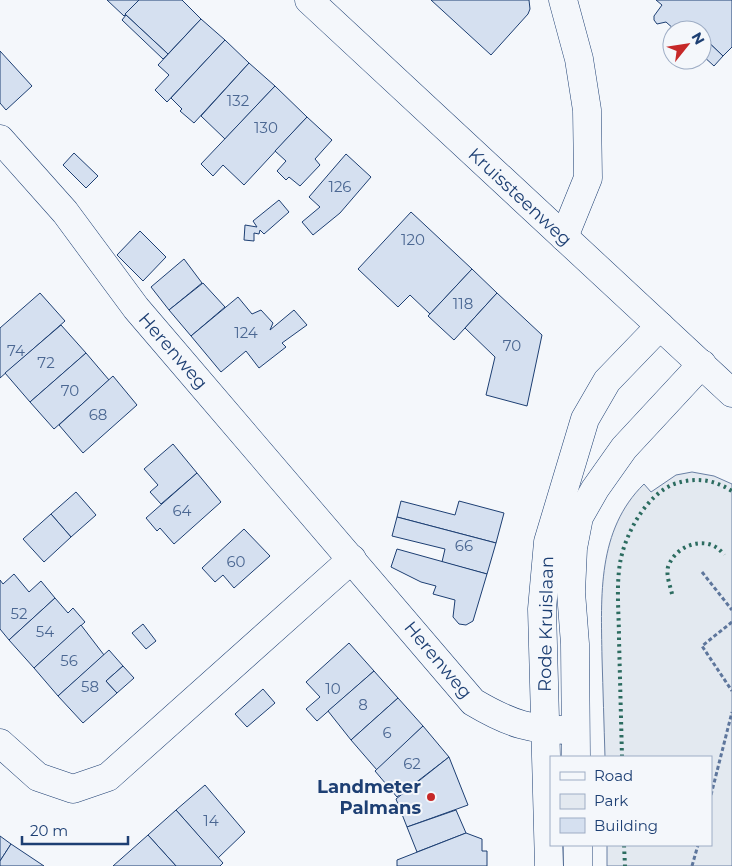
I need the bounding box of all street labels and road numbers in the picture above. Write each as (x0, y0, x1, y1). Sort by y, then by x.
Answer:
street label: Kruissteenweg (464, 143, 576, 251)
street label: Herenweg (134, 308, 212, 394)
street label: Rode Kruislaan (534, 556, 558, 692)
street label: Herenweg (399, 617, 477, 703)

